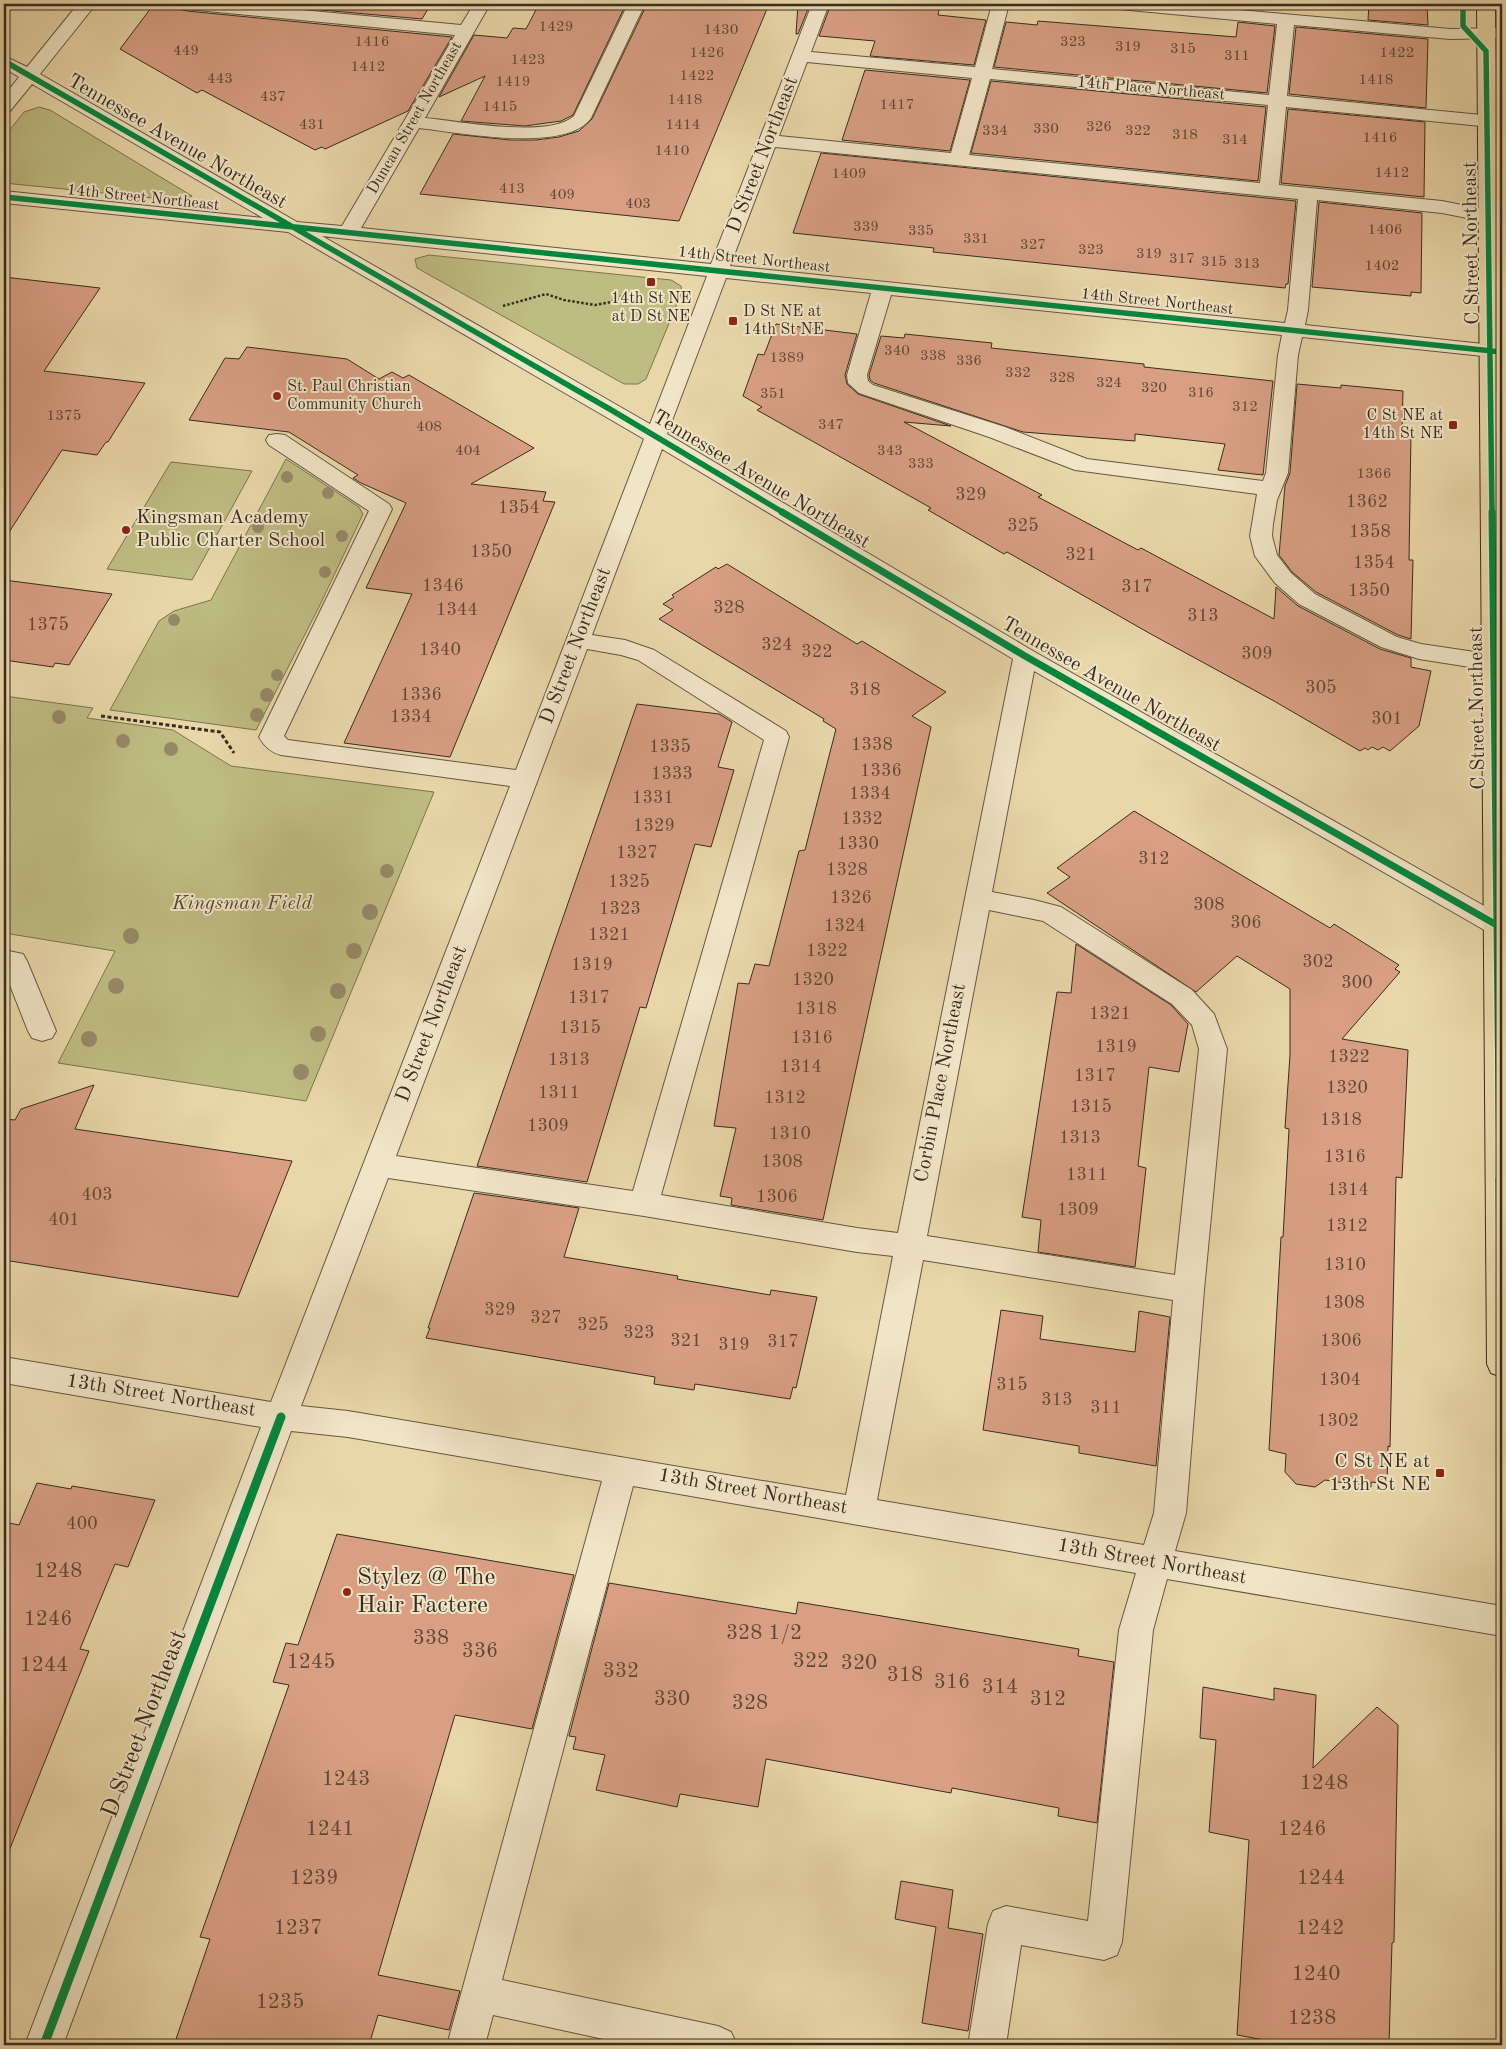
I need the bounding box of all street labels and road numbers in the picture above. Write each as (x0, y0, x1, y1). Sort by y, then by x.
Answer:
street label: Duncan Street Northeast (365, 39, 465, 197)
street label: Tennessee Avenue Northeast (64, 71, 290, 213)
street label: D Street Northeast (724, 74, 802, 236)
street label: 14th Place Northeast (1076, 75, 1226, 103)
street label: C Street Northeast (1461, 161, 1483, 325)
street label: 14th Street Northeast (66, 182, 220, 214)
street label: 14th Street Northeast (677, 244, 831, 276)
street label: 14th Street Northeast (1080, 286, 1234, 318)
street label: Tennessee Avenue Northeast (649, 407, 873, 553)
street label: D Street Northeast (537, 565, 615, 727)
street label: Tennessee Avenue Northeast (998, 614, 1224, 756)
street label: C Street Northeast (1467, 626, 1489, 790)
street label: D Street Northeast (393, 943, 471, 1105)
street label: Corbin Place Northeast (912, 982, 970, 1184)
street label: 13th Street Northeast (65, 1371, 257, 1421)
street label: 13th Street Northeast (657, 1466, 849, 1518)
street label: 13th Street Northeast (1056, 1536, 1248, 1588)
street label: D Street Northeast (98, 1627, 192, 1821)

